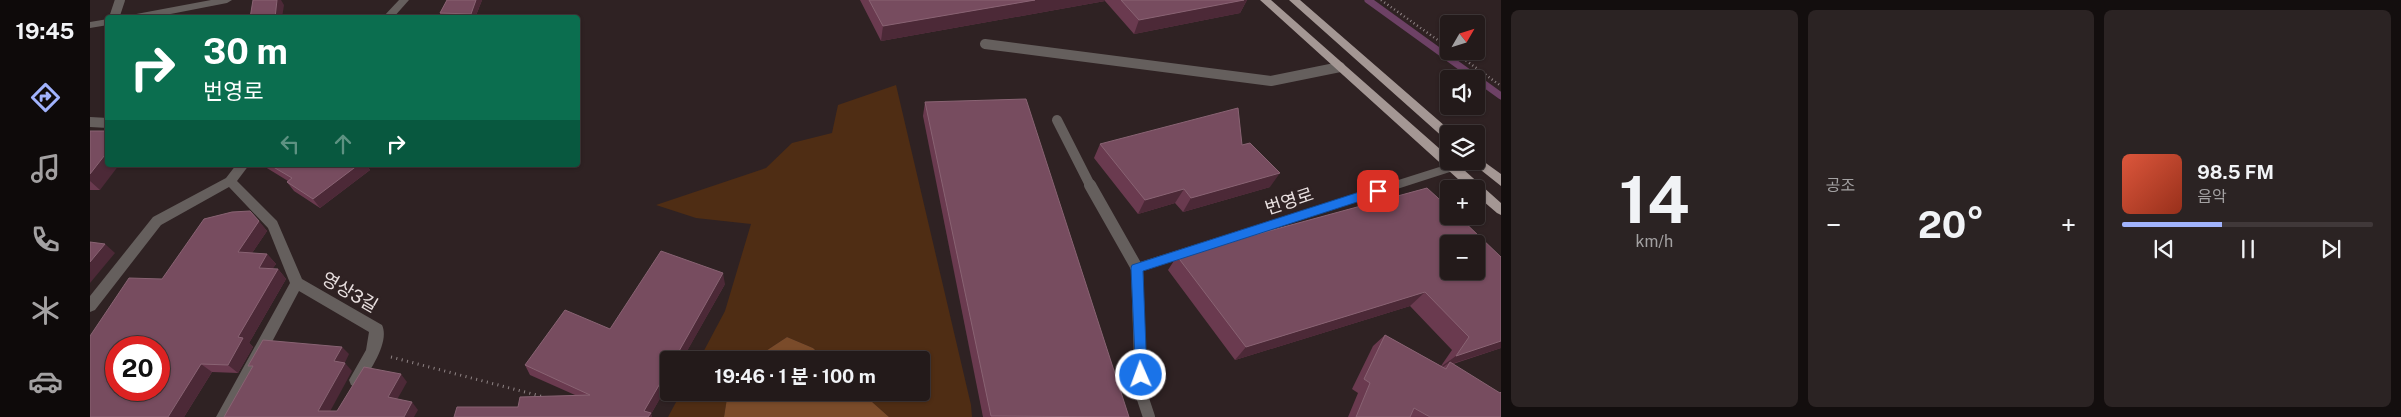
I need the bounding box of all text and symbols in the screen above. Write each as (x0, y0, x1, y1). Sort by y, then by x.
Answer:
north arrow (1440, 15, 1485, 60)
map controls (1440, 15, 1485, 280)
text: 19:45 (16, 18, 74, 44)
text: 30 m (203, 31, 288, 72)
icon: right (120, 35, 185, 100)
button: sound (1440, 70, 1485, 115)
text: 번영로 (203, 78, 264, 104)
icon: directions (28, 80, 63, 115)
button: layers (1440, 125, 1485, 170)
icon: left (276, 130, 304, 158)
icon: ahead (329, 130, 357, 158)
icon: right (382, 130, 410, 158)
icon: music (28, 151, 63, 186)
text: 14 (1619, 161, 1690, 238)
text: 98.5 FM (2197, 161, 2274, 183)
pin (1357, 170, 1399, 212)
text: 공조 (1826, 176, 1855, 195)
icon: arrive (1364, 177, 1392, 205)
button: + (1440, 180, 1485, 225)
street label: 번영로 (1262, 183, 1316, 219)
text: 음악 (2197, 187, 2227, 206)
text: 20° (1918, 202, 1984, 247)
text: − (1826, 208, 1841, 241)
text: + (2061, 208, 2076, 241)
icon: phone (28, 222, 63, 257)
text: km/h (1636, 232, 1673, 251)
button: − (1440, 235, 1485, 280)
icon: previous (2150, 235, 2178, 263)
icon: pause (2234, 235, 2262, 263)
icon: next (2317, 235, 2345, 263)
street label: 영상3길 (318, 268, 382, 316)
icon: climate (28, 293, 63, 328)
speed limit sign: 20 (105, 336, 170, 401)
position arrow (1114, 348, 1166, 400)
icon: car (28, 364, 63, 399)
text: 19:46 · 1 분 · 100 m (714, 365, 876, 387)

